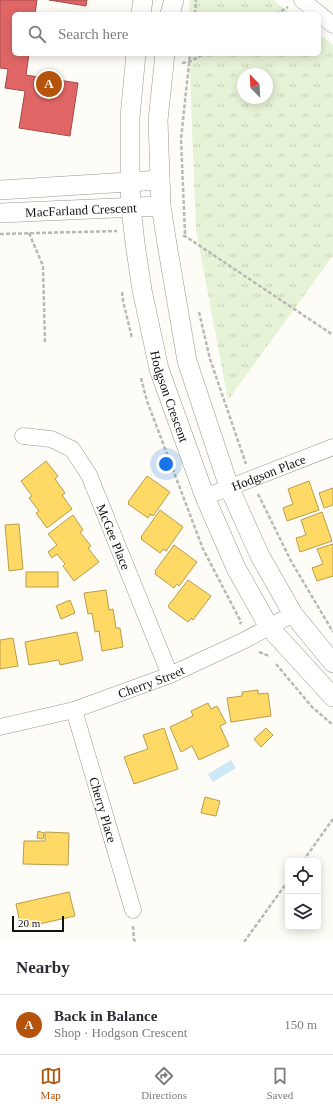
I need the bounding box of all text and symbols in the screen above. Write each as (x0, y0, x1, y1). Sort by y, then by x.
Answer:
search box (12, 12, 321, 56)
icon: search (26, 23, 48, 45)
text: Search here (58, 26, 128, 42)
north arrow (237, 68, 273, 104)
pin: A (36, 69, 62, 99)
street label: MacFarland Crescent (25, 200, 137, 219)
street label: Hodgson Crescent (148, 349, 192, 444)
street label: Hodgson Place (229, 451, 308, 494)
your location (156, 454, 176, 474)
street label: McGee Place (94, 502, 134, 572)
street label: Cherry Street (116, 662, 187, 701)
street label: Cherry Place (87, 775, 120, 844)
map controls (285, 858, 321, 930)
button: locate (285, 858, 321, 894)
button: layers (285, 894, 321, 930)
scale bar (12, 914, 64, 933)
text: 20 m (18, 917, 40, 929)
text: Nearby (16, 958, 70, 977)
text: Back in Balance (54, 1008, 157, 1024)
text: A (24, 1017, 34, 1032)
text: 150 m (284, 1017, 317, 1032)
text: Shop · Hodgson Crescent (54, 1025, 187, 1040)
tab: Map (40, 1065, 62, 1101)
tab: Directions (141, 1065, 187, 1101)
tab: Saved (266, 1065, 293, 1101)

